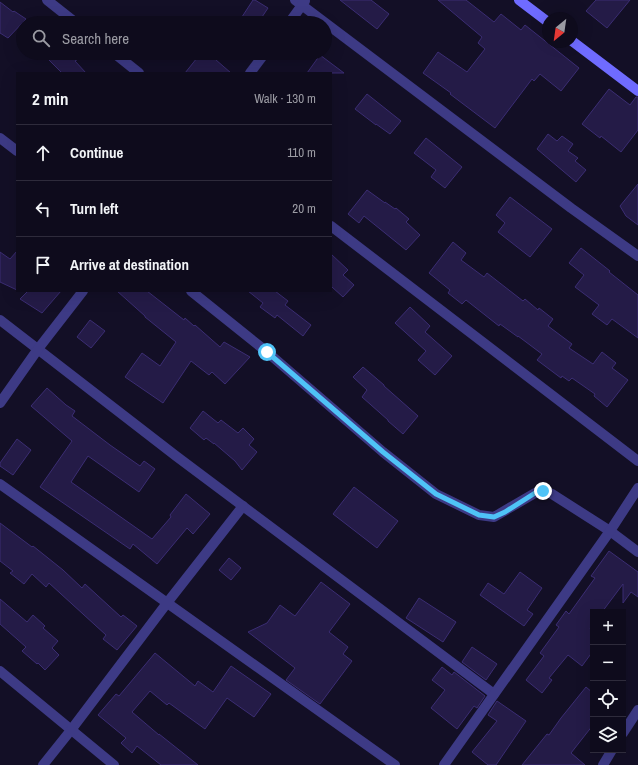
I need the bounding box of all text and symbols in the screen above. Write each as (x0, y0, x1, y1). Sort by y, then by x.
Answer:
north arrow (542, 12, 578, 48)
search box (16, 16, 332, 60)
icon: search (30, 27, 52, 49)
text: Search here (62, 28, 129, 49)
text: 2 min (32, 87, 68, 110)
text: Walk · 130 m (254, 90, 316, 107)
icon: ahead (32, 142, 54, 164)
text: Continue (70, 142, 123, 163)
text: 110 m (287, 144, 316, 161)
icon: left (32, 198, 54, 220)
text: Turn left (70, 198, 118, 219)
text: 20 m (292, 200, 316, 217)
icon: arrive (32, 254, 54, 276)
text: Arrive at destination (70, 254, 189, 275)
route start (258, 343, 276, 361)
route end (534, 482, 552, 500)
map controls (590, 609, 626, 753)
button: + (590, 609, 626, 645)
button: − (590, 645, 626, 681)
button: locate (590, 681, 626, 717)
button: layers (590, 717, 626, 753)

